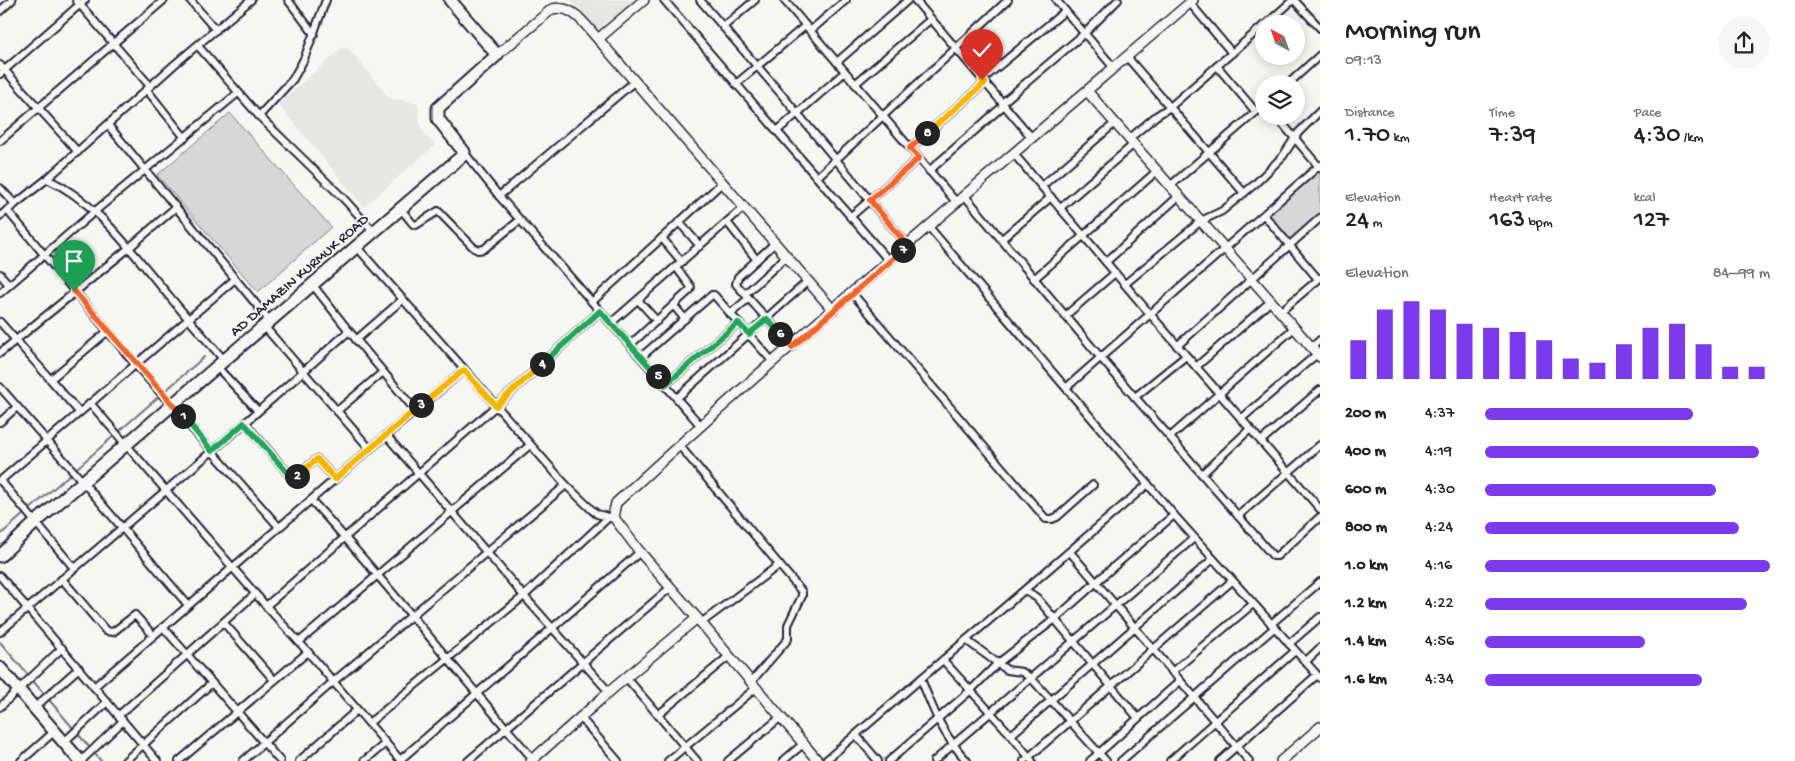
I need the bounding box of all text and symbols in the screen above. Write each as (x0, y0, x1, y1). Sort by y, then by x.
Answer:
north arrow (1255, 15, 1305, 65)
map controls (1255, 15, 1305, 125)
text: Morning run (1345, 16, 1480, 49)
button: share (1718, 17, 1770, 69)
pin (961, 29, 1003, 80)
icon: check (968, 36, 996, 64)
text: 09:13 (1345, 52, 1382, 71)
button: layers (1255, 75, 1305, 125)
text: Distance (1345, 105, 1394, 122)
text: Time (1489, 105, 1515, 122)
text: Pace (1634, 105, 1661, 122)
pin: 8 (914, 120, 940, 146)
text: 1.70 (1345, 122, 1390, 151)
text: 7:39 (1489, 122, 1536, 151)
text: 4:30 (1634, 122, 1681, 151)
text: 8 (924, 125, 931, 142)
text: km (1390, 130, 1410, 147)
text: /km (1681, 130, 1703, 147)
text: Elevation (1345, 190, 1401, 207)
text: Heart rate (1489, 190, 1552, 207)
text: kcal (1634, 190, 1656, 207)
text: 24 (1345, 207, 1369, 236)
text: 163 (1489, 207, 1525, 236)
text: 127 (1634, 207, 1669, 236)
street label: AD DAMAZIN KURMUK ROAD (227, 211, 373, 341)
text: m (1369, 215, 1382, 232)
text: bpm (1525, 215, 1553, 232)
pin: 7 (890, 238, 916, 262)
pin (53, 240, 95, 291)
text: 7 (900, 242, 907, 259)
icon: arrive (60, 247, 88, 275)
text: Elevation (1345, 265, 1409, 284)
text: 84–99 m (1713, 265, 1770, 284)
pin: 6 (768, 322, 792, 346)
text: 6 (777, 326, 784, 343)
pin: 4 (530, 352, 554, 376)
text: 4 (539, 356, 546, 373)
pin: 5 (646, 364, 670, 388)
text: 5 (655, 368, 662, 385)
pin: 3 (408, 392, 434, 418)
text: 3 (418, 397, 425, 414)
pin: 1 (170, 404, 196, 428)
text: 200 m (1345, 405, 1386, 424)
text: 4:37 (1425, 405, 1454, 424)
text: 1 (181, 408, 186, 425)
text: 400 m (1345, 443, 1386, 462)
text: 4:19 (1425, 443, 1452, 462)
pin: 2 (284, 464, 310, 488)
text: 2 (294, 468, 301, 485)
text: 600 m (1345, 481, 1386, 500)
text: 4:30 (1425, 481, 1455, 500)
text: 800 m (1345, 519, 1387, 538)
text: 4:24 (1425, 519, 1453, 538)
text: 1.0 km (1345, 557, 1388, 576)
text: 4:16 (1425, 557, 1452, 576)
text: 1.2 km (1345, 595, 1387, 614)
text: 4:22 (1425, 595, 1453, 614)
text: 1.4 km (1345, 633, 1386, 652)
text: 4:56 (1425, 633, 1454, 652)
text: 1.6 km (1345, 671, 1387, 690)
text: 4:34 (1425, 671, 1453, 690)

